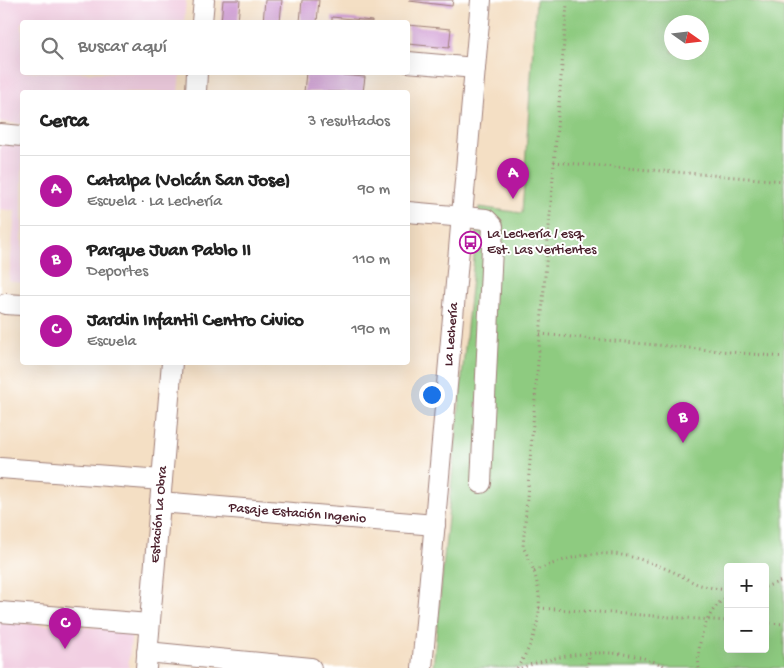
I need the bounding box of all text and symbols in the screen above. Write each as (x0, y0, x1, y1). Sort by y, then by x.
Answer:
north arrow (664, 15, 709, 60)
search box (20, 20, 410, 75)
icon: search (38, 34, 66, 62)
text: Buscar aquí (78, 36, 167, 59)
text: Cerca (40, 110, 88, 135)
text: 3 resultados (308, 113, 390, 132)
pin: A (497, 158, 529, 199)
text: Catalpa (Volcán San Jose) (87, 170, 290, 193)
text: A (51, 181, 61, 200)
text: 90 m (358, 181, 390, 200)
text: Escuela · La Lechería (87, 193, 222, 212)
place label: La Lechería / esq. Est. Las Vertientes (487, 226, 597, 259)
bus stop icon: La Lechería / esq. Est. Las Vertientes (459, 230, 483, 254)
text: Parque Juan Pablo II (87, 240, 251, 263)
text: B (52, 251, 60, 270)
text: 110 m (353, 251, 390, 270)
text: Deportes (87, 263, 148, 282)
street label: La Lechería (440, 300, 463, 367)
text: Jardin Infantil Centro Civico (87, 310, 304, 333)
text: C (52, 321, 60, 340)
text: 190 m (351, 321, 390, 340)
text: Escuela (87, 333, 136, 352)
your location (419, 382, 445, 408)
pin: B (667, 402, 699, 443)
street label: Estación La Obra (146, 464, 172, 564)
street label: Pasaje Estación Ingenio (227, 499, 367, 528)
map controls (724, 563, 769, 653)
button: + (724, 563, 769, 608)
pin: C (49, 608, 81, 649)
button: − (724, 608, 769, 653)

